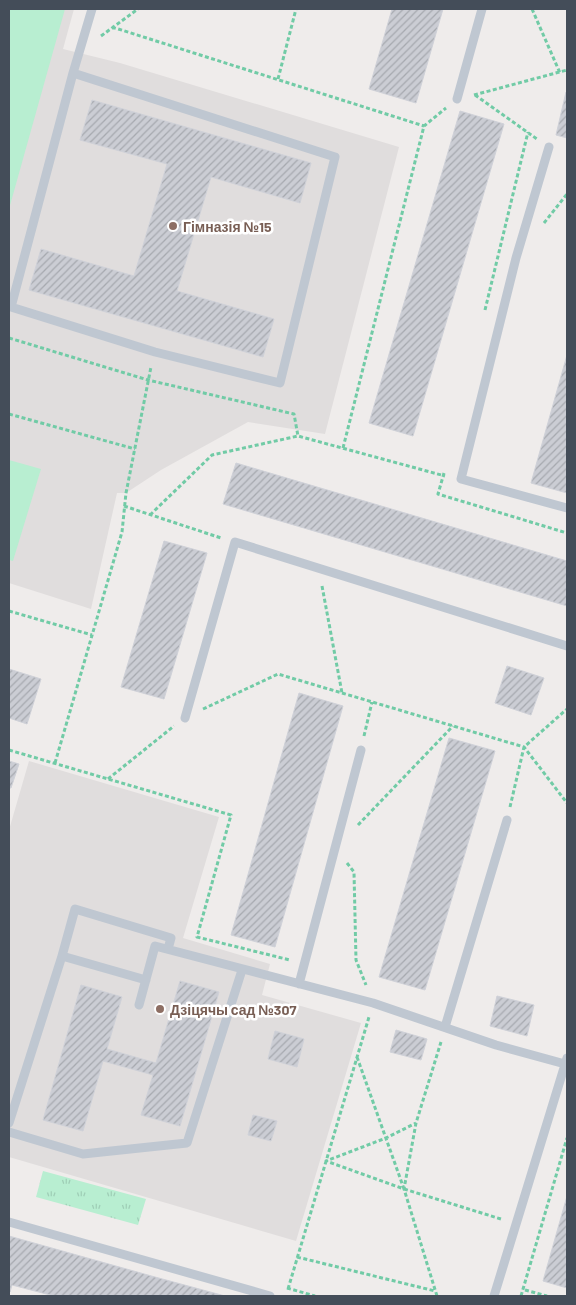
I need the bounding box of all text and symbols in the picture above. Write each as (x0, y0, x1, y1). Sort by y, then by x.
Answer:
place label: Гімназія №15 (183, 218, 272, 235)
marker: Гімназія №15 (167, 220, 179, 232)
place label: Дзіцячы сад №307 (170, 1001, 296, 1018)
marker: Дзіцячы сад №307 (154, 1003, 166, 1015)

